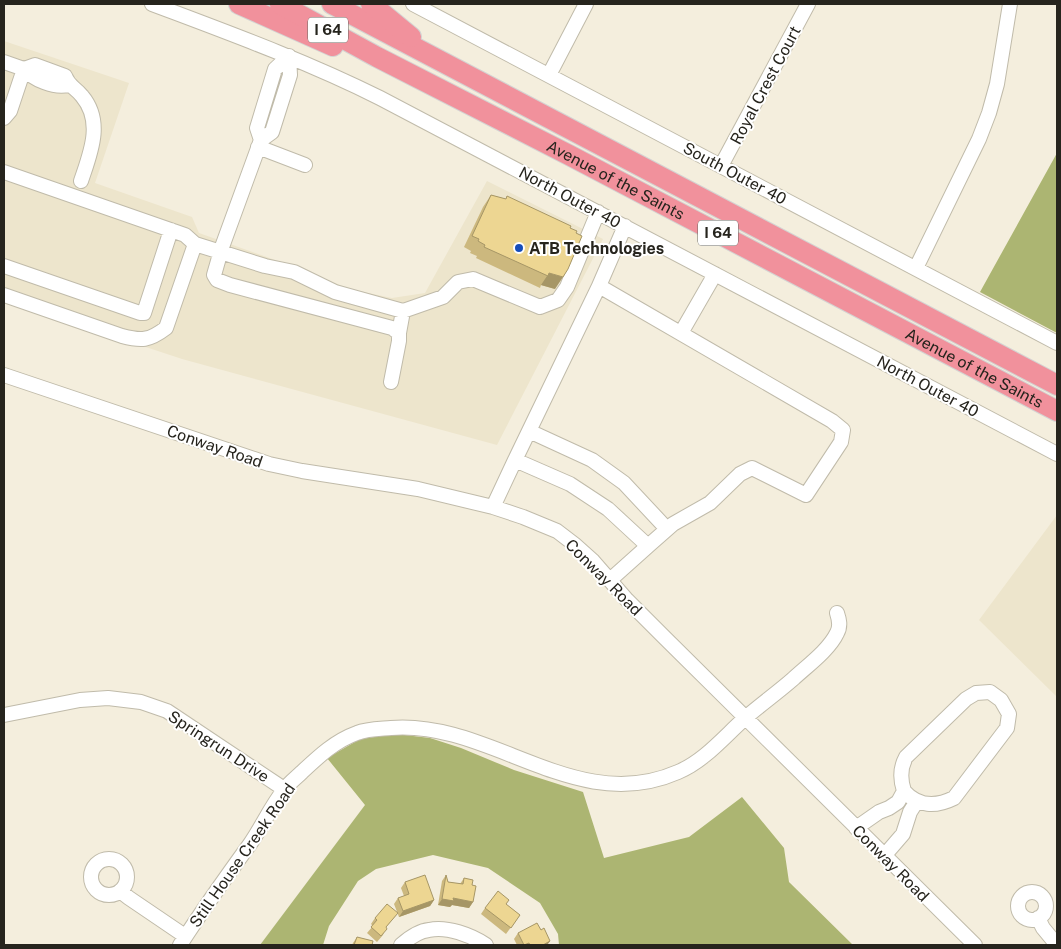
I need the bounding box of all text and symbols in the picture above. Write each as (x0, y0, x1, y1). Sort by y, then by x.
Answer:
road number: I 64 (308, 18, 348, 42)
street label: Royal Crest Court (726, 23, 805, 148)
street label: Avenue of the Saints (544, 136, 688, 224)
street label: South Outer 40 (680, 138, 790, 209)
street label: North Outer 40 (516, 163, 624, 232)
road number: I 64 (698, 220, 738, 246)
place label: ATB Technologies (529, 239, 664, 258)
marker: ATB Technologies (513, 242, 525, 254)
street label: Avenue of the Saints (902, 324, 1046, 412)
street label: North Outer 40 (874, 352, 982, 421)
street label: Conway Road (164, 421, 265, 472)
street label: Conway Road (562, 535, 646, 619)
street label: Springrun Drive (165, 707, 273, 786)
street label: Still House Creek Road (185, 780, 299, 931)
street label: Conway Road (849, 821, 933, 905)

